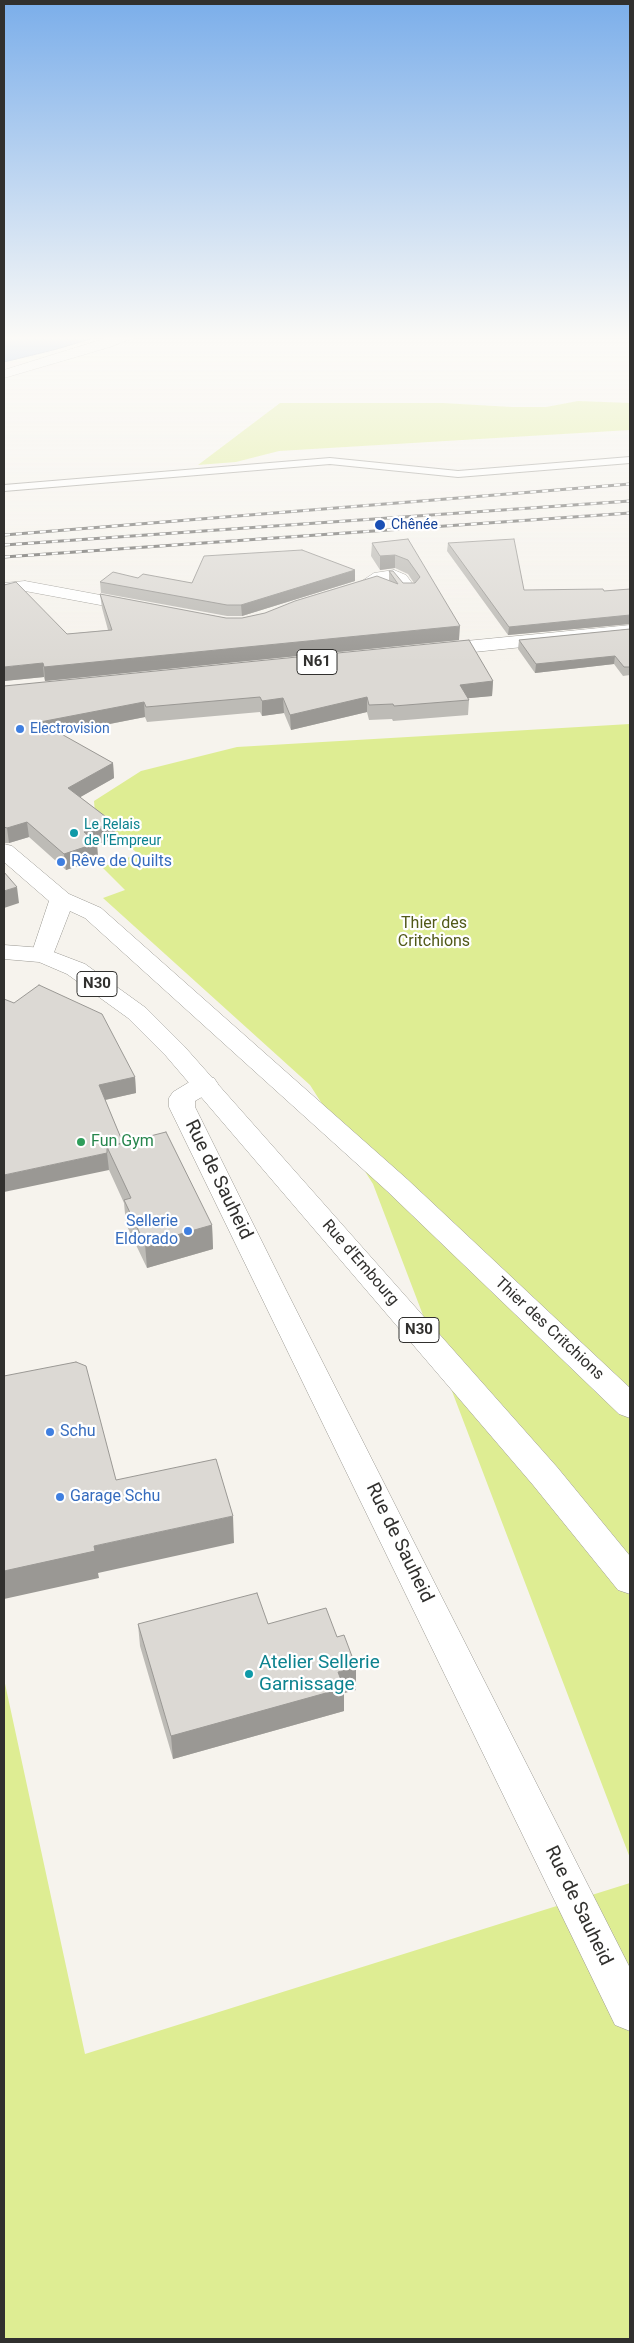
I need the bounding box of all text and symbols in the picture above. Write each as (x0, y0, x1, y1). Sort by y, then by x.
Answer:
place label: Chênée (391, 517, 438, 533)
marker: Chênée (373, 518, 387, 532)
road number: N61 (297, 650, 337, 674)
place label: Electrovision (30, 721, 110, 737)
marker: Electrovision (14, 723, 26, 735)
place label: Le Relais de l'Empreur (84, 817, 161, 850)
marker: Le Relais de l'Empreur (68, 827, 80, 839)
place label: Rêve de Quilts (71, 852, 172, 872)
marker: Rêve de Quilts (55, 856, 67, 868)
park label: Thier des Critchions (398, 914, 470, 952)
road number: N30 (77, 972, 117, 996)
street label: Rue de Sauheid (179, 1116, 257, 1244)
place label: Fun Gym (91, 1132, 154, 1152)
marker: Fun Gym (75, 1136, 87, 1148)
place label: Sellerie Eldorado (115, 1212, 178, 1250)
street label: Rue d'Embourg (318, 1216, 402, 1310)
marker: Sellerie Eldorado (182, 1225, 194, 1237)
street label: Thier des Critchions (490, 1274, 608, 1384)
road number: N30 (399, 1318, 439, 1342)
place label: Schu (60, 1422, 96, 1442)
marker: Schu (44, 1426, 56, 1438)
street label: Rue de Sauheid (360, 1479, 438, 1607)
place label: Garage Schu (70, 1487, 160, 1507)
marker: Garage Schu (54, 1491, 66, 1503)
place label: Atelier Sellerie Garnissage (259, 1652, 380, 1696)
marker: Atelier Sellerie Garnissage (243, 1668, 255, 1680)
street label: Rue de Sauheid (539, 1842, 617, 1970)

